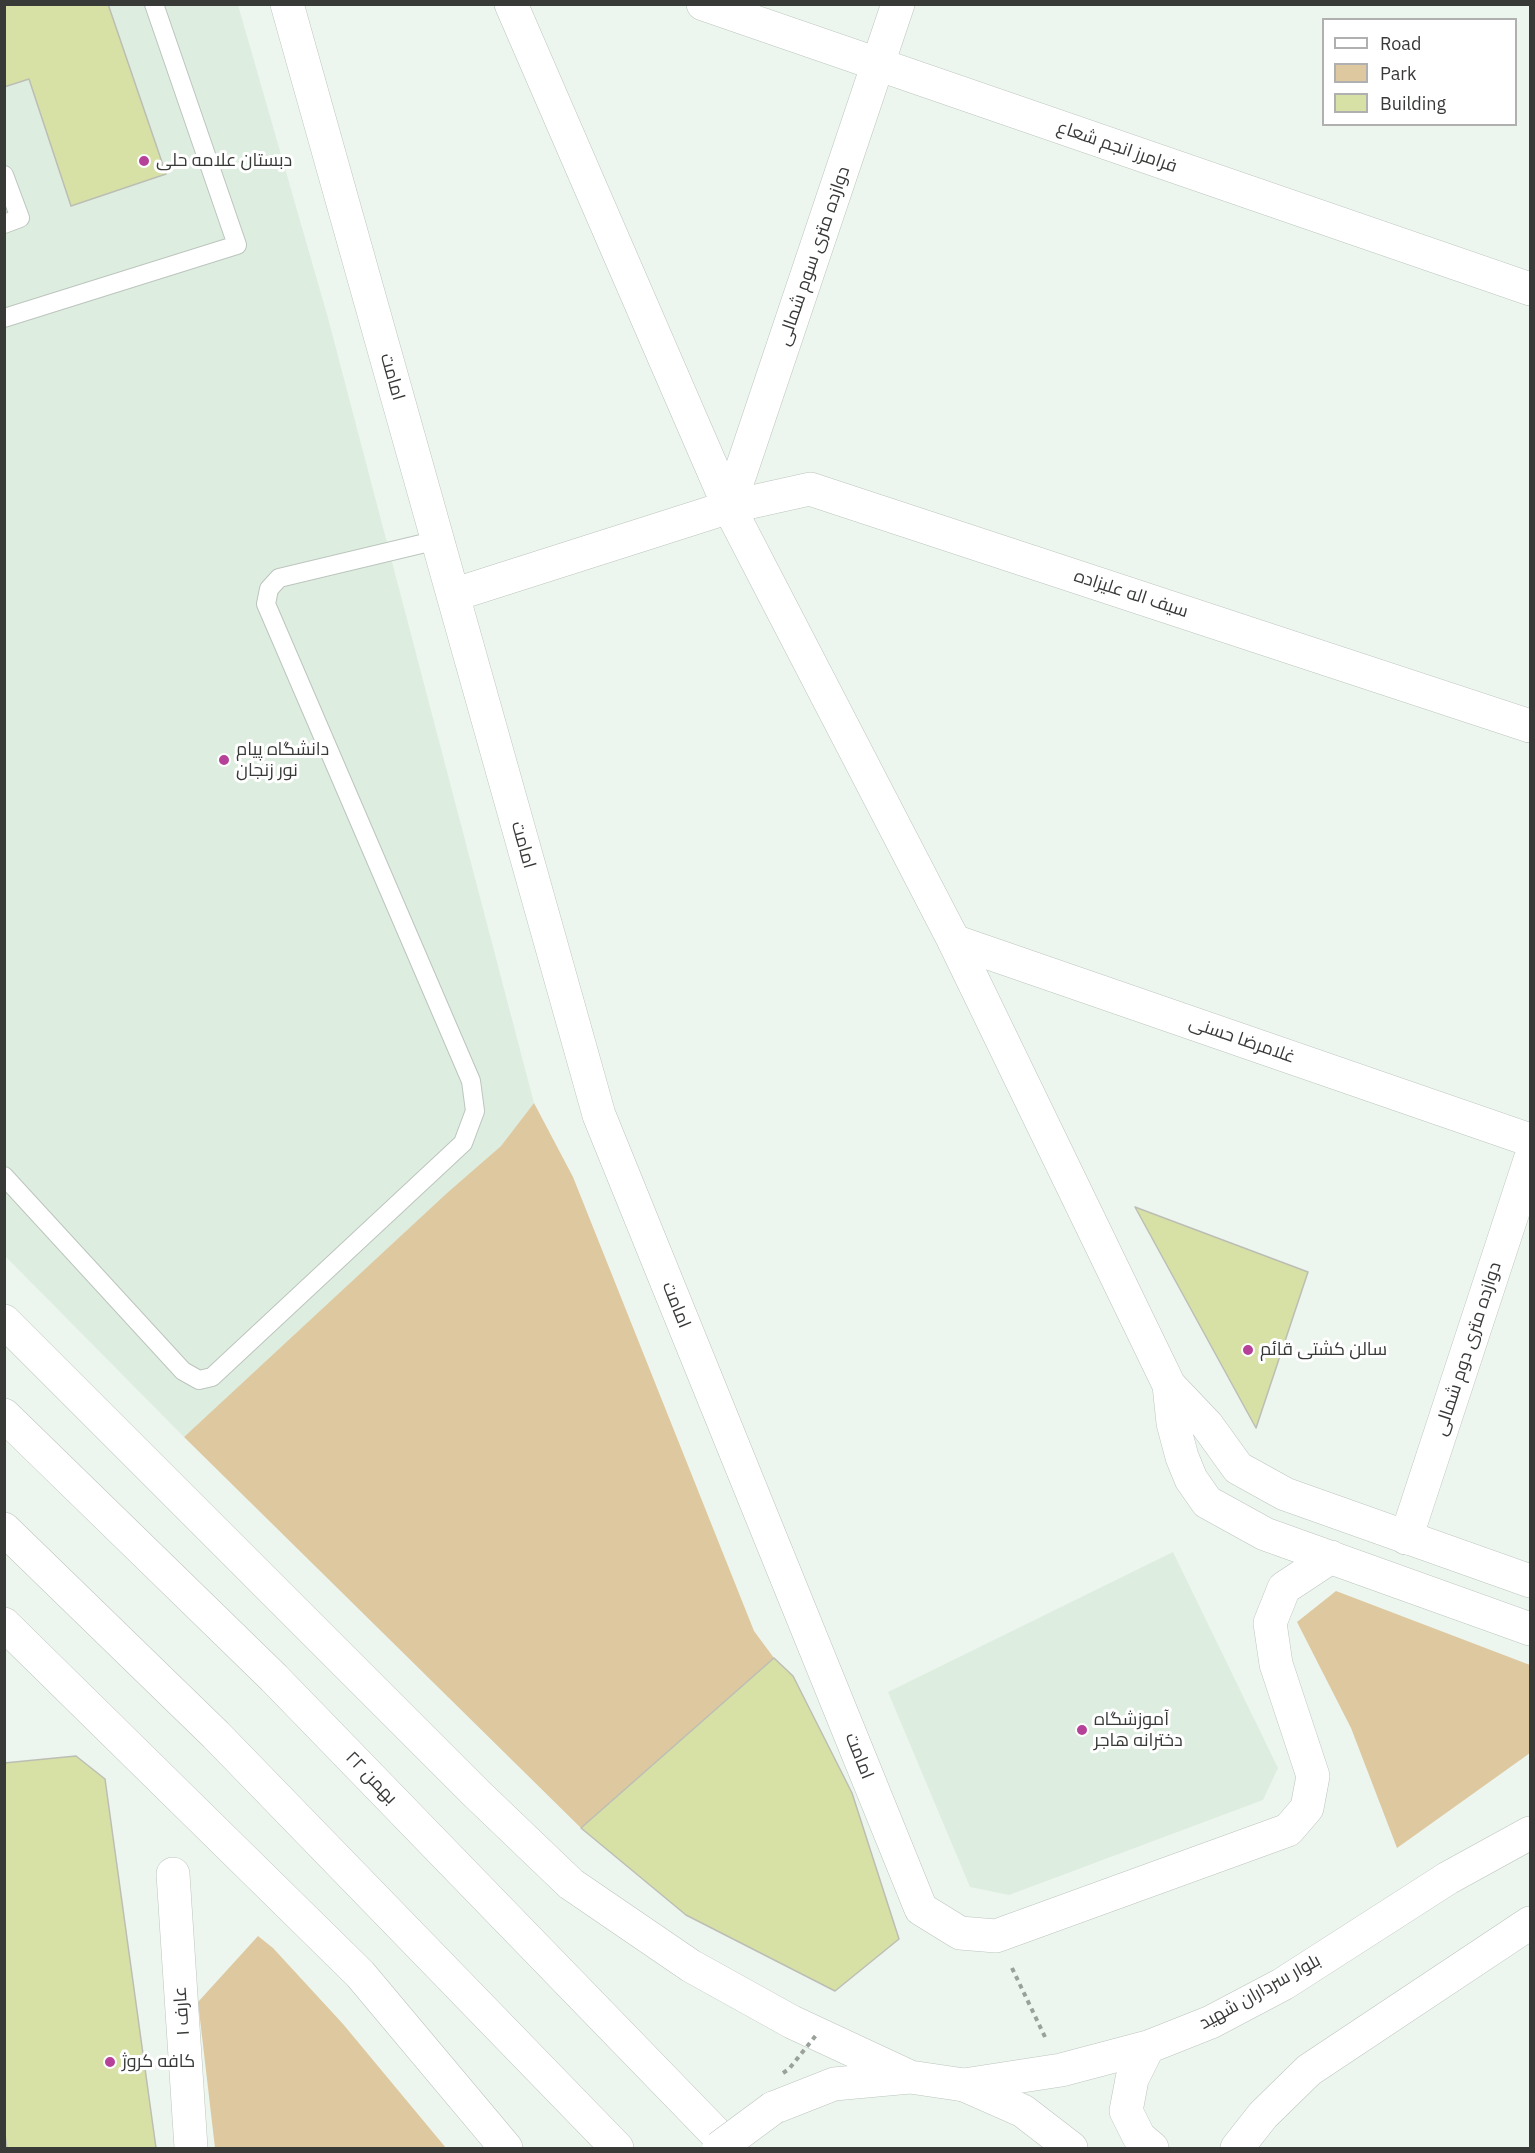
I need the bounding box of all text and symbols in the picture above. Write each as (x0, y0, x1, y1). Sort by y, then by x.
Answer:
legend (1322, 18, 1517, 126)
text: Road (1380, 32, 1421, 55)
text: Park (1380, 62, 1416, 85)
text: Building (1380, 92, 1446, 115)
street label: فرامرز انجم شعاع (1054, 116, 1180, 178)
place label: دبستان علامه حلی (156, 150, 292, 172)
marker: دبستان علامه حلی (137, 154, 151, 168)
street label: دوازده متری سوم شمالی (773, 164, 855, 348)
street label: امامت (375, 351, 409, 403)
street label: سیف اله علیزاده (1071, 565, 1191, 623)
place label: دانشگاه پیام نور زنجان (236, 739, 329, 782)
marker: دانشگاه پیام نور زنجان (217, 753, 231, 767)
street label: امامت (506, 819, 540, 871)
street label: غلامرضا حسنی (1186, 1012, 1298, 1068)
street label: دوازده متری دوم شمالی (1430, 1259, 1506, 1439)
street label: امامت (657, 1279, 695, 1331)
place label: سالن کشتی قائم (1260, 1339, 1387, 1361)
marker: سالن کشتی قائم (1241, 1343, 1255, 1357)
place label: آموزشگاه دخترانه هاجر (1094, 1709, 1183, 1752)
marker: آموزشگاه دخترانه هاجر (1075, 1723, 1089, 1737)
street label: امامت (840, 1730, 878, 1782)
street label: ۲۲ بهمن (341, 1747, 401, 1809)
street label: بلوار سرداران شهید (1195, 1950, 1325, 2034)
street label: عارف ۱ (170, 1986, 194, 2036)
place label: کافه کروژ (122, 2051, 195, 2073)
marker: کافه کروژ (103, 2055, 117, 2069)

